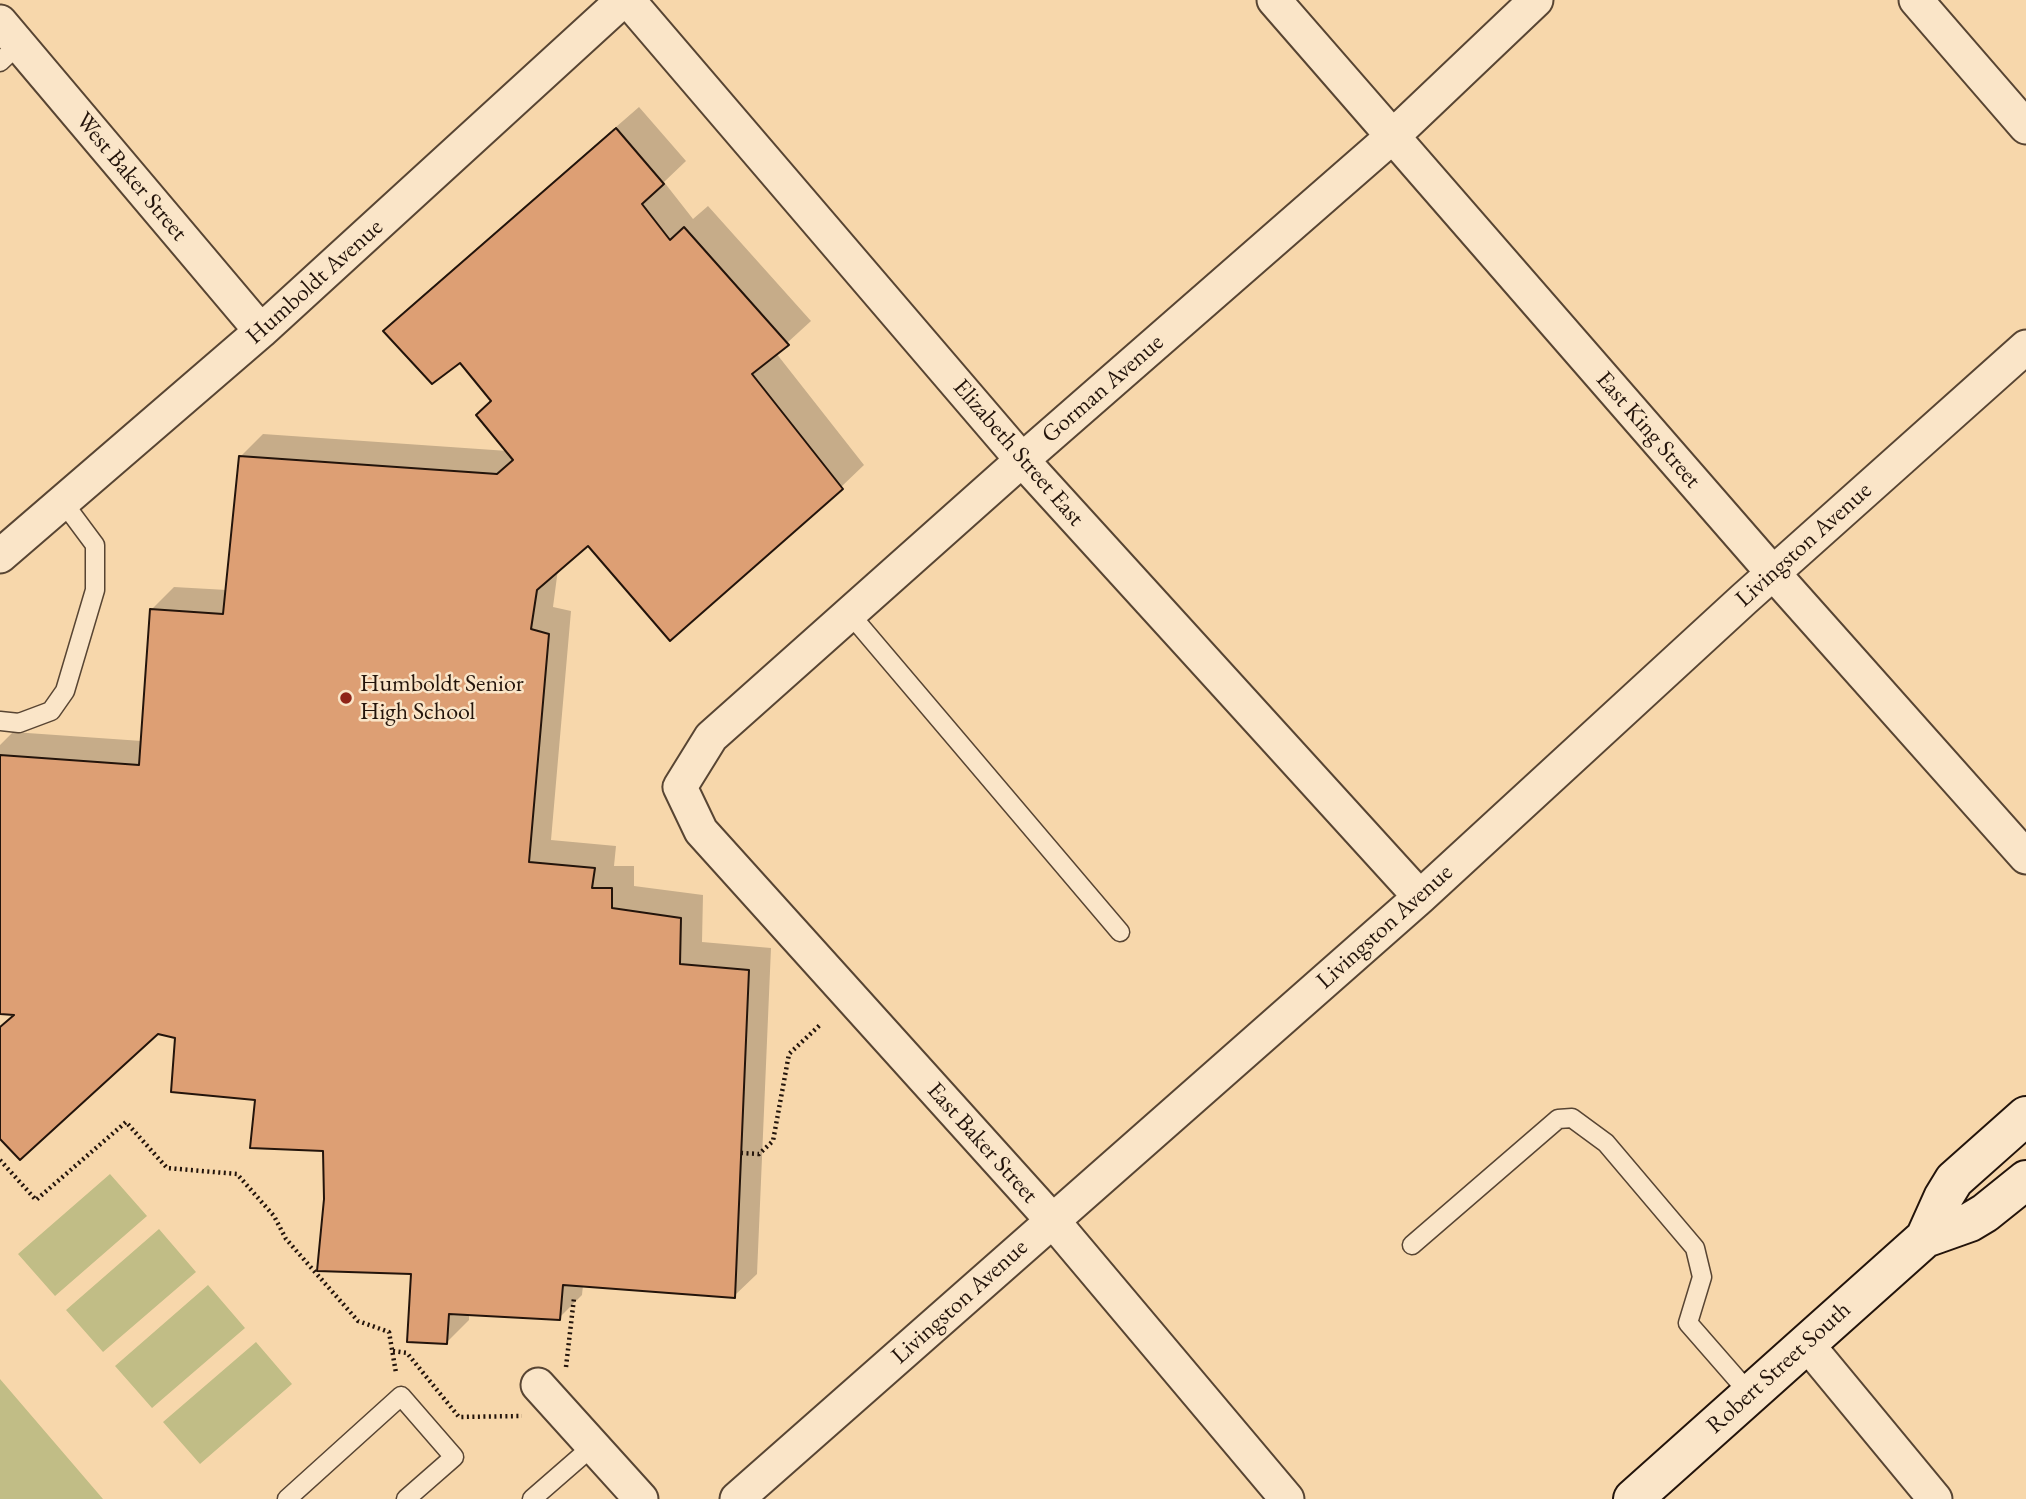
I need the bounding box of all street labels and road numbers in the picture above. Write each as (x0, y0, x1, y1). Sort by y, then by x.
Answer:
street label: West Baker Street (69, 107, 193, 247)
street label: Humboldt Avenue (241, 213, 389, 351)
street label: Gorman Avenue (1036, 328, 1170, 450)
street label: East King Street (1589, 366, 1707, 494)
street label: Elizabeth Street East (946, 374, 1090, 532)
street label: Livingston Avenue (1730, 476, 1878, 614)
street label: Livingston Avenue (1311, 858, 1459, 996)
street label: East Baker Street (920, 1077, 1044, 1209)
street label: Livingston Avenue (886, 1233, 1034, 1371)
street label: Robert Street South (1701, 1296, 1857, 1440)

